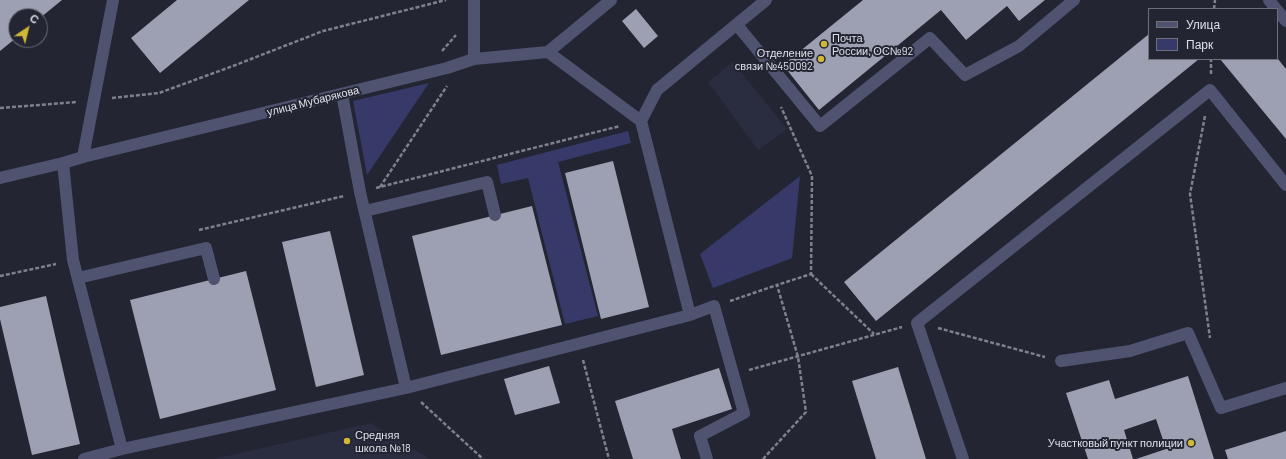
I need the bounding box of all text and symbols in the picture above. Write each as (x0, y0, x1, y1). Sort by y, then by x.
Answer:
north arrow (8, 8, 48, 48)
legend (1148, 8, 1278, 60)
text: С (28, 11, 42, 26)
text: Улица (1186, 17, 1220, 31)
place label: Почта России, ОС№92 (832, 31, 913, 57)
text: Парк (1186, 37, 1213, 51)
marker: Почта России, ОС№92 (819, 39, 829, 49)
place label: Отделение связи №450092 (735, 46, 813, 72)
marker: Отделение связи №450092 (816, 54, 826, 64)
street label: улица Мубарякова (266, 83, 360, 119)
place label: Средняя школа №18 (355, 428, 411, 454)
marker: Средняя школа №18 (342, 436, 352, 446)
place label: Участковый пункт полиции (1048, 436, 1183, 450)
marker: Участковый пункт полиции (1186, 438, 1196, 448)

